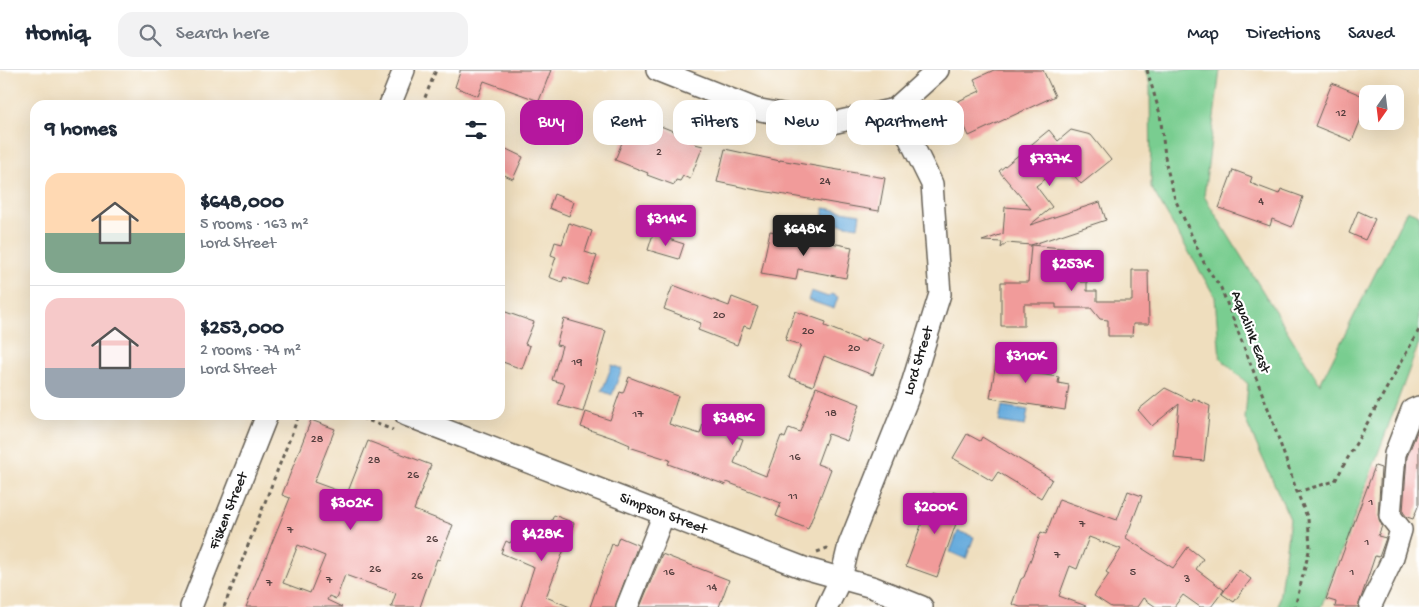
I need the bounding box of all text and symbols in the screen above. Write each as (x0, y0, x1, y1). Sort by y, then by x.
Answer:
search box (118, 12, 468, 57)
text: Homiq (25, 20, 88, 49)
icon: search (136, 21, 164, 49)
text: Search here (176, 23, 269, 46)
text: Map (1187, 24, 1219, 45)
text: Directions (1247, 24, 1320, 45)
text: Saved (1348, 24, 1394, 45)
north arrow (1359, 85, 1404, 130)
map controls (1359, 85, 1404, 130)
chip: Buy (520, 100, 583, 145)
chip: Rent (593, 100, 663, 145)
chip: Filters (673, 100, 756, 145)
chip: New (766, 100, 837, 145)
chip: Apartment (847, 100, 964, 145)
house number: 12 (1335, 107, 1346, 121)
icon: filters (462, 116, 490, 144)
text: 9 homes (45, 118, 116, 143)
pin: $737K (1015, 144, 1085, 187)
house number: 2 (656, 146, 662, 160)
text: $737K (1030, 151, 1070, 170)
house number: 24 (819, 175, 831, 189)
text: $648,000 (200, 191, 284, 216)
icon: home (85, 193, 145, 253)
house number: 4 (1258, 195, 1264, 209)
pin: $314K (631, 204, 701, 247)
text: $314K (647, 211, 685, 230)
pin: $648K (769, 214, 839, 257)
text: 5 rooms · 163 m² (200, 216, 309, 235)
text: $648K (784, 221, 824, 240)
text: Lord Street (200, 235, 276, 254)
pin: $253K (1037, 250, 1107, 292)
text: $253K (1052, 256, 1092, 275)
street label: Aqualink East (1226, 288, 1275, 377)
house number: 20 (713, 309, 726, 323)
text: $253,000 (200, 317, 284, 342)
icon: home (85, 318, 145, 378)
street label: Lord Street (900, 323, 939, 398)
house number: 20 (802, 325, 815, 339)
text: 2 rooms · 74 m² (200, 342, 301, 361)
house number: 20 (848, 342, 861, 356)
pin: $310K (991, 342, 1061, 384)
text: $310K (1006, 348, 1046, 367)
house number: 19 (571, 356, 582, 370)
text: Lord Street (200, 361, 276, 380)
pin: $348K (698, 404, 768, 446)
house number: 18 (824, 407, 837, 421)
house number: 17 (631, 408, 644, 422)
text: $348K (713, 410, 753, 429)
house number: 28 (311, 433, 324, 447)
house number: 16 (789, 451, 801, 465)
house number: 28 (368, 454, 381, 468)
street label: Fisken Street (205, 468, 253, 553)
house number: 26 (407, 469, 420, 483)
pin: $302K (316, 488, 386, 531)
street label: Simpson Street (617, 489, 711, 540)
house number: 11 (787, 490, 798, 504)
pin: $200K (900, 492, 970, 535)
text: $302K (330, 495, 372, 514)
house number: 1 (1368, 496, 1374, 510)
text: $200K (914, 499, 956, 518)
house number: 7 (1078, 518, 1086, 532)
pin: $428K (507, 520, 577, 562)
house number: 7 (286, 524, 294, 538)
text: $428K (522, 526, 562, 545)
house number: 26 (426, 533, 439, 547)
house number: 1 (1364, 536, 1370, 550)
house number: 7 (1053, 549, 1061, 563)
house number: 26 (369, 563, 382, 577)
house number: 16 (663, 566, 675, 580)
house number: 5 (1130, 566, 1136, 580)
house number: 1 (1349, 566, 1355, 580)
house number: 26 (411, 570, 424, 584)
house number: 3 (1183, 573, 1190, 587)
house number: 7 (325, 574, 333, 588)
house number: 7 (265, 577, 273, 591)
house number: 14 (706, 581, 718, 595)

